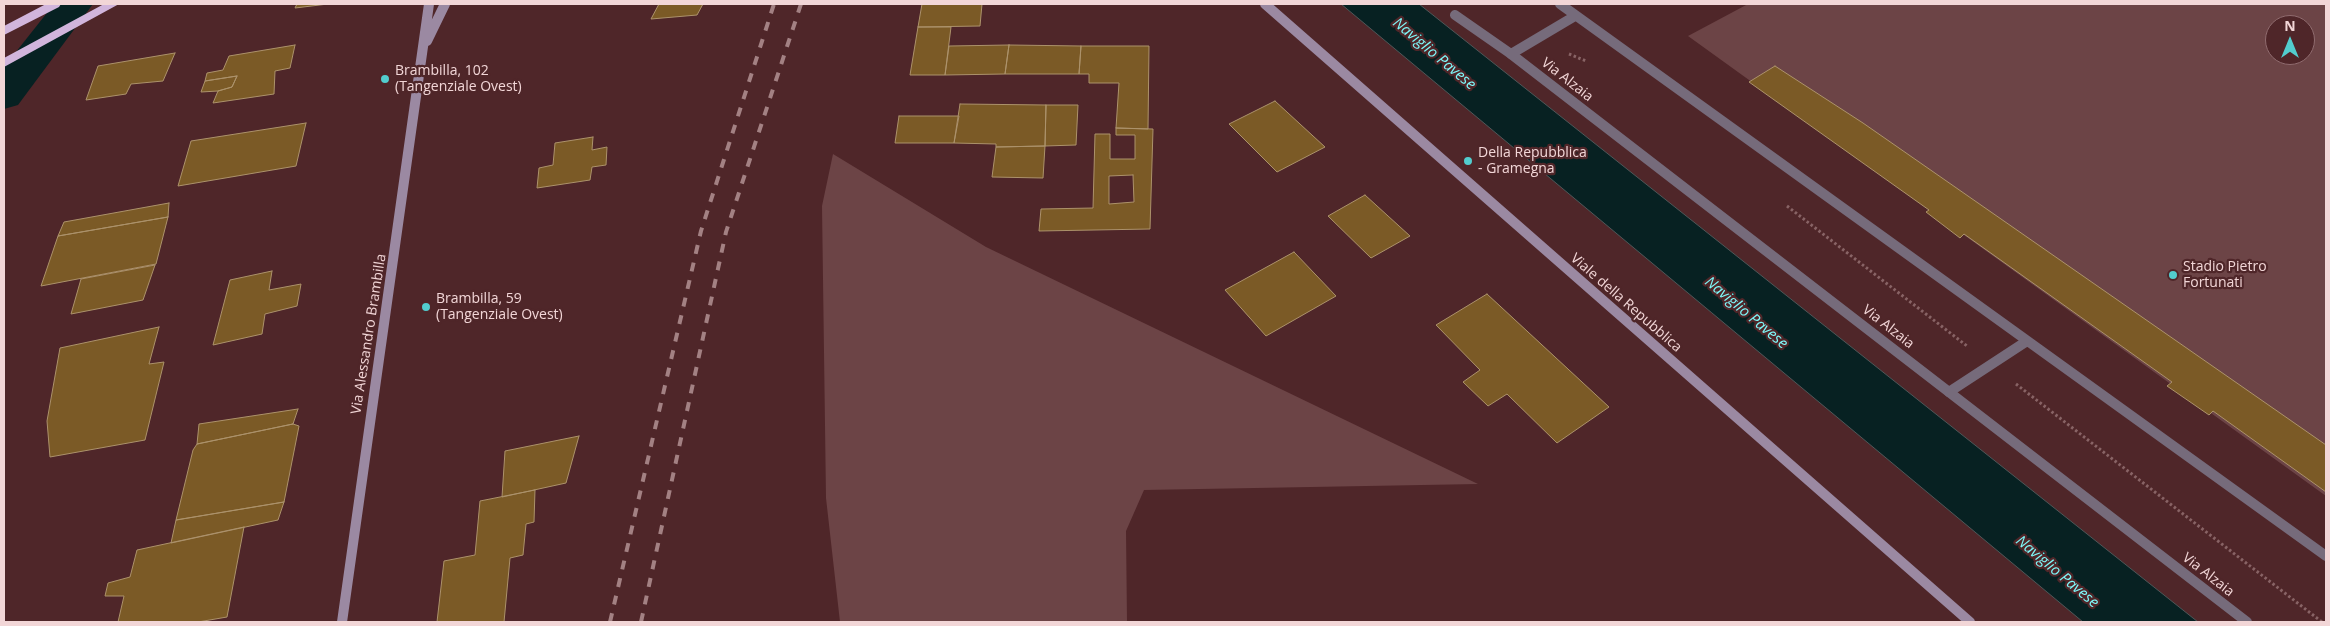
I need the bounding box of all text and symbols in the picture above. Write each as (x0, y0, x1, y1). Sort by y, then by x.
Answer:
water label: Naviglio Pavese (1389, 14, 1479, 94)
north arrow (2265, 15, 2315, 65)
text: N (2284, 16, 2296, 35)
street label: Via Alzaia (1538, 54, 1596, 106)
place label: Brambilla, 102 (Tangenziale Ovest) (395, 63, 522, 95)
marker: Brambilla, 102 (Tangenziale Ovest) (379, 73, 391, 85)
place label: Della Repubblica - Gramegna (1478, 145, 1587, 178)
marker: Della Repubblica - Gramegna (1462, 155, 1474, 167)
street label: Viale della Repubblica (1567, 250, 1685, 356)
street label: Via Alessandro Brambilla (348, 253, 390, 415)
place label: Stadio Pietro Fortunati (2183, 259, 2267, 292)
marker: Stadio Pietro Fortunati (2167, 269, 2179, 281)
water label: Naviglio Pavese (1701, 273, 1791, 353)
place label: Brambilla, 59 (Tangenziale Ovest) (436, 291, 563, 324)
marker: Brambilla, 59 (Tangenziale Ovest) (420, 301, 432, 313)
street label: Via Alzaia (1859, 301, 1917, 353)
water label: Naviglio Pavese (2012, 532, 2102, 612)
street label: Via Alzaia (2179, 549, 2237, 601)

